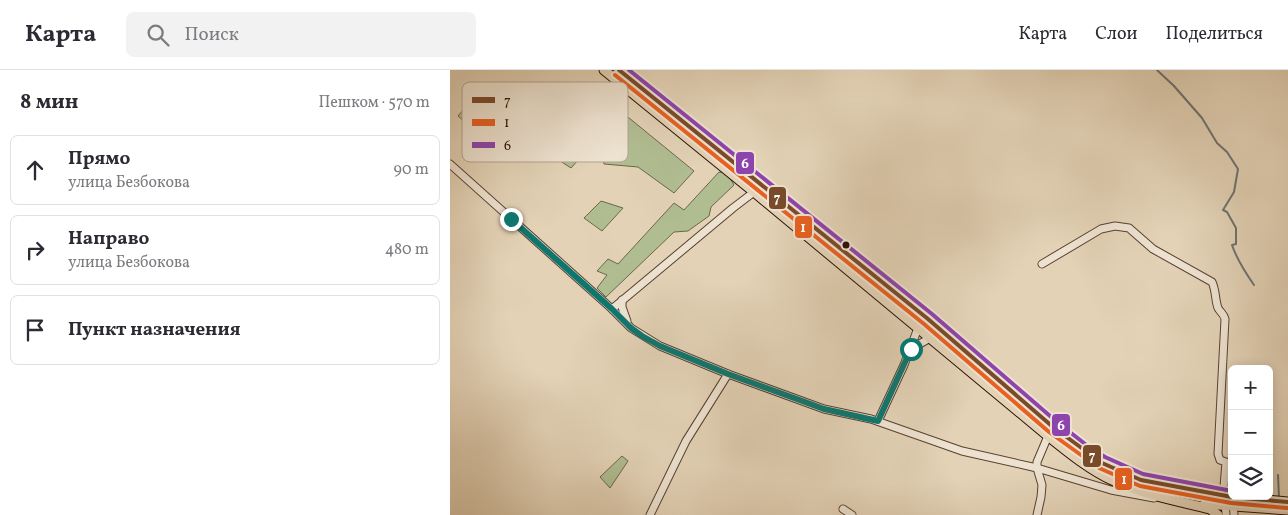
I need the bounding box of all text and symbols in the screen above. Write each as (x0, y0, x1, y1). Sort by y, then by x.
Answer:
search box (126, 12, 476, 57)
text: Карта (25, 18, 96, 52)
icon: search (144, 21, 172, 49)
text: Поиск (184, 22, 239, 48)
text: Карта (1019, 22, 1067, 47)
text: Слои (1095, 22, 1137, 47)
text: Поделиться (1165, 22, 1263, 47)
legend (462, 82, 628, 162)
text: 8 мин (20, 88, 79, 117)
text: Пешком · 570 m (318, 92, 430, 114)
text: 7 (504, 92, 511, 111)
text: 1 (504, 114, 509, 133)
text: 6 (504, 137, 511, 156)
text: Прямо (68, 146, 130, 172)
line badge: 6 (735, 151, 755, 175)
text: 6 (741, 155, 749, 174)
icon: ahead (21, 156, 49, 184)
text: 90 m (393, 159, 429, 181)
text: улица Безбокова (68, 172, 190, 194)
line badge: 7 (768, 186, 787, 210)
text: 7 (774, 190, 781, 209)
route end (500, 208, 523, 231)
line badge: 1 (794, 215, 813, 239)
text: 1 (800, 219, 806, 238)
text: Направо (68, 226, 150, 252)
icon: right (21, 236, 49, 264)
text: 480 m (385, 239, 429, 261)
unlabelled marker (841, 240, 851, 250)
text: улица Безбокова (68, 252, 190, 274)
icon: arrive (21, 316, 49, 344)
text: Пункт назначения (68, 317, 241, 343)
route start (900, 338, 923, 361)
map controls (1228, 365, 1273, 500)
button: + (1228, 365, 1273, 410)
button: − (1228, 410, 1273, 455)
line badge: 6 (1051, 413, 1071, 437)
text: 6 (1057, 417, 1065, 436)
line badge: 7 (1082, 444, 1102, 468)
text: 7 (1089, 448, 1096, 467)
button: layers (1228, 455, 1273, 500)
line badge: 1 (1114, 467, 1133, 491)
text: 1 (1121, 471, 1127, 490)

